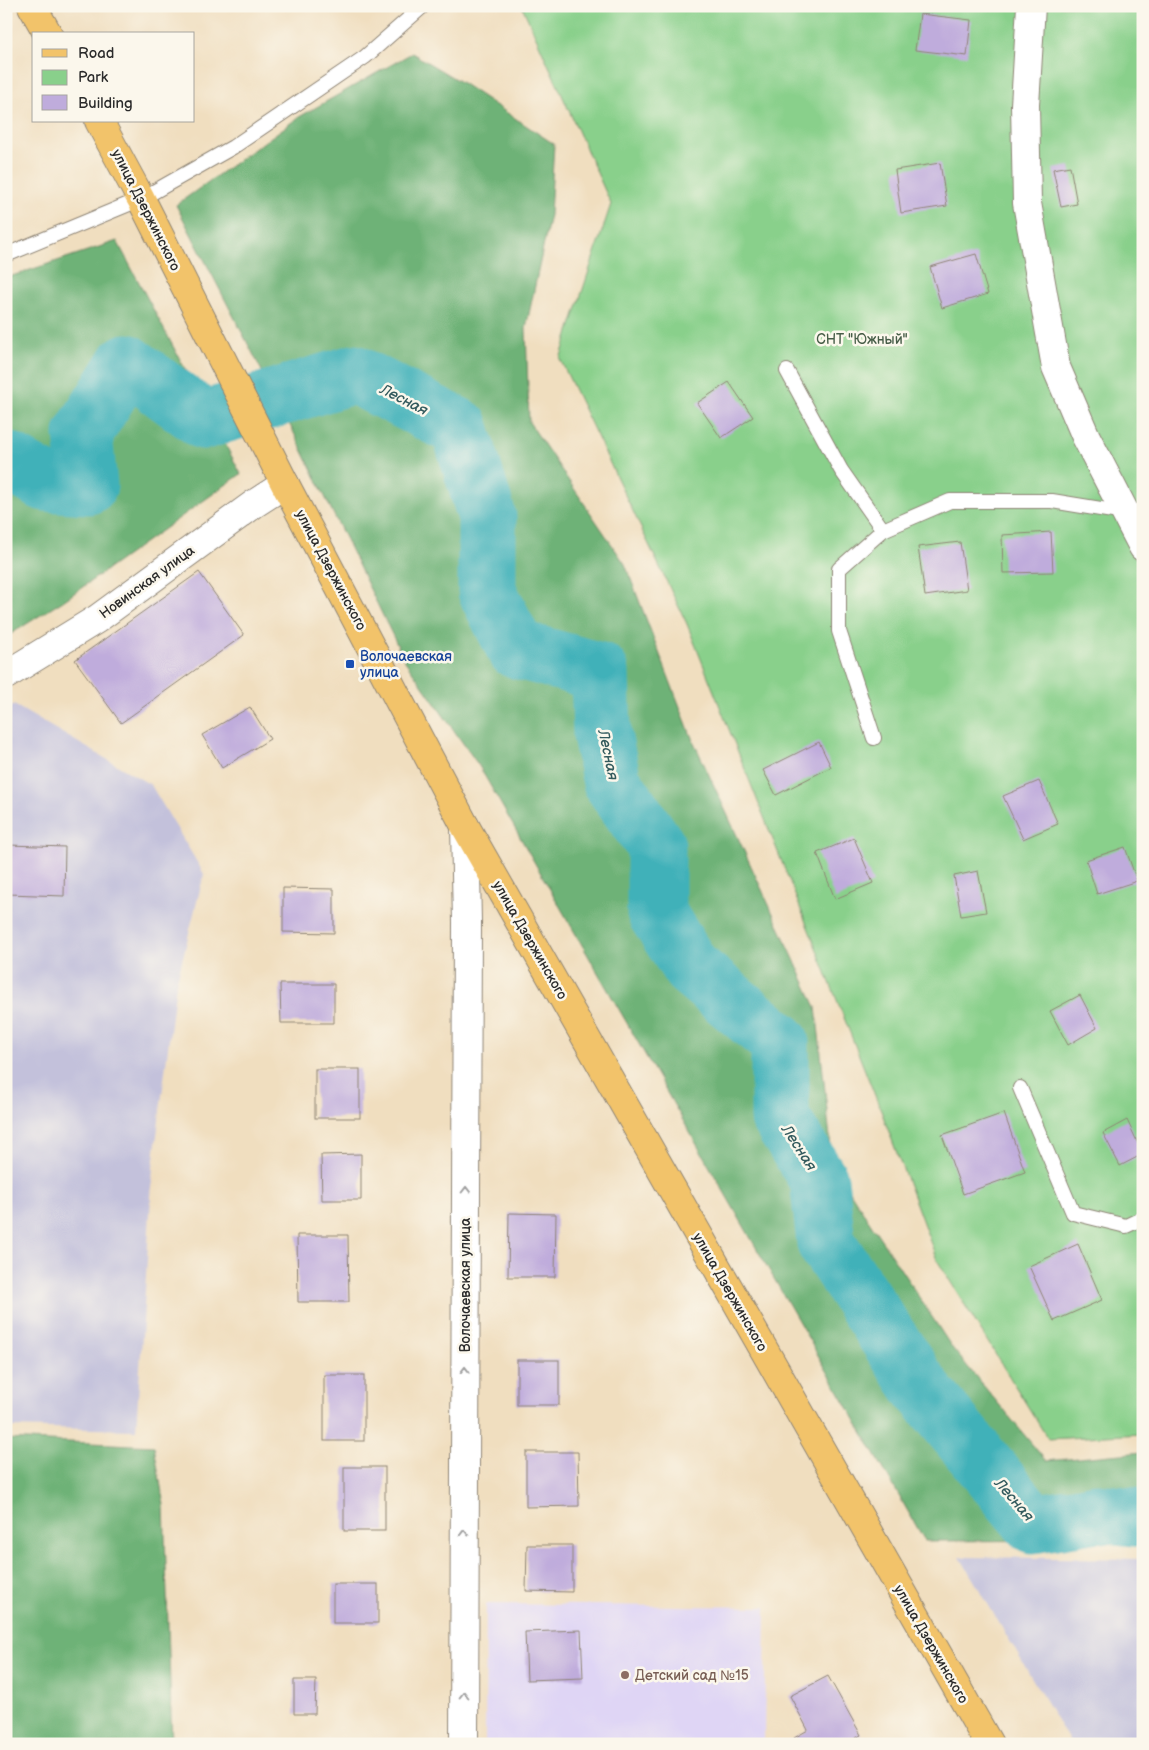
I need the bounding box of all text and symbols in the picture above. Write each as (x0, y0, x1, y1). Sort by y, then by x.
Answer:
legend (32, 32, 195, 122)
text: Road (78, 44, 114, 63)
text: Park (78, 68, 109, 87)
text: Building (78, 94, 133, 113)
street label: улица Дзержинского (108, 146, 184, 274)
park label: СНТ "Южный" (816, 331, 908, 348)
water label: Лесная (376, 380, 432, 420)
street label: улица Дзержинского (292, 507, 370, 633)
street label: Новинская улица (96, 541, 198, 622)
place label: Волочаевская улица (360, 648, 452, 681)
marker: Волочаевская улица (344, 658, 356, 670)
water label: Лесная (593, 727, 623, 783)
street label: улица Дзержинского (489, 878, 571, 1002)
water label: Лесная (777, 1121, 821, 1175)
one-way arrow (461, 1186, 471, 1194)
street label: Волочаевская улица (457, 1217, 474, 1352)
street label: улица Дзержинского (689, 1230, 771, 1354)
one-way arrow (460, 1366, 470, 1374)
water label: Лесная (989, 1474, 1038, 1526)
one-way arrow (459, 1528, 470, 1536)
street label: улица Дзержинского (890, 1582, 972, 1706)
place label: Детский сад №15 (635, 1667, 749, 1684)
marker: Детский сад №15 (619, 1669, 631, 1681)
one-way arrow (459, 1691, 469, 1698)

